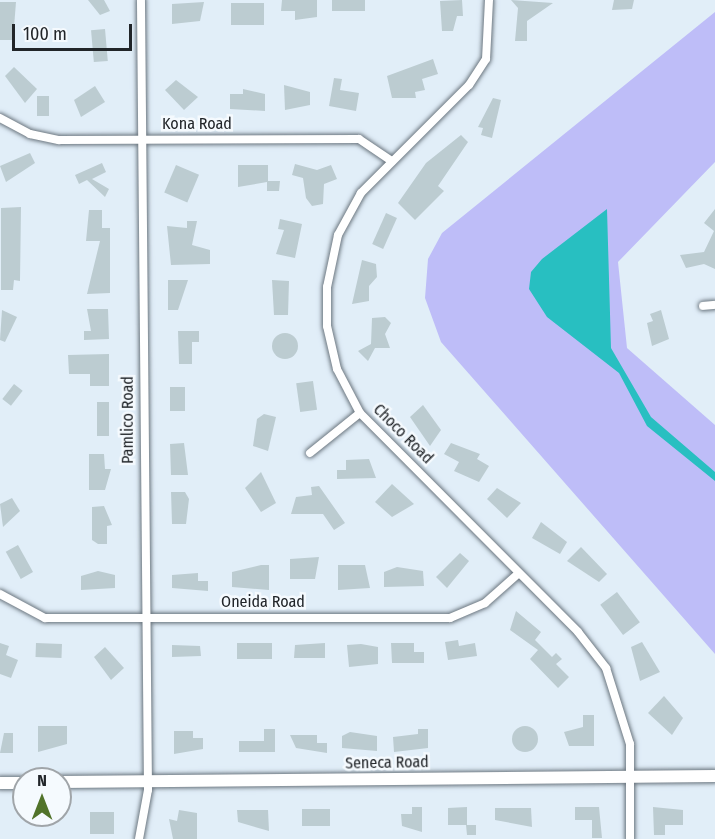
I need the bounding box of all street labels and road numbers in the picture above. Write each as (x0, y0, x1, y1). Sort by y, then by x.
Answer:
street label: Kona Road (162, 114, 232, 134)
street label: Pamlico Road (118, 376, 138, 464)
street label: Choco Road (369, 400, 437, 468)
street label: Oneida Road (221, 592, 305, 612)
street label: Seneca Road (345, 753, 429, 773)

